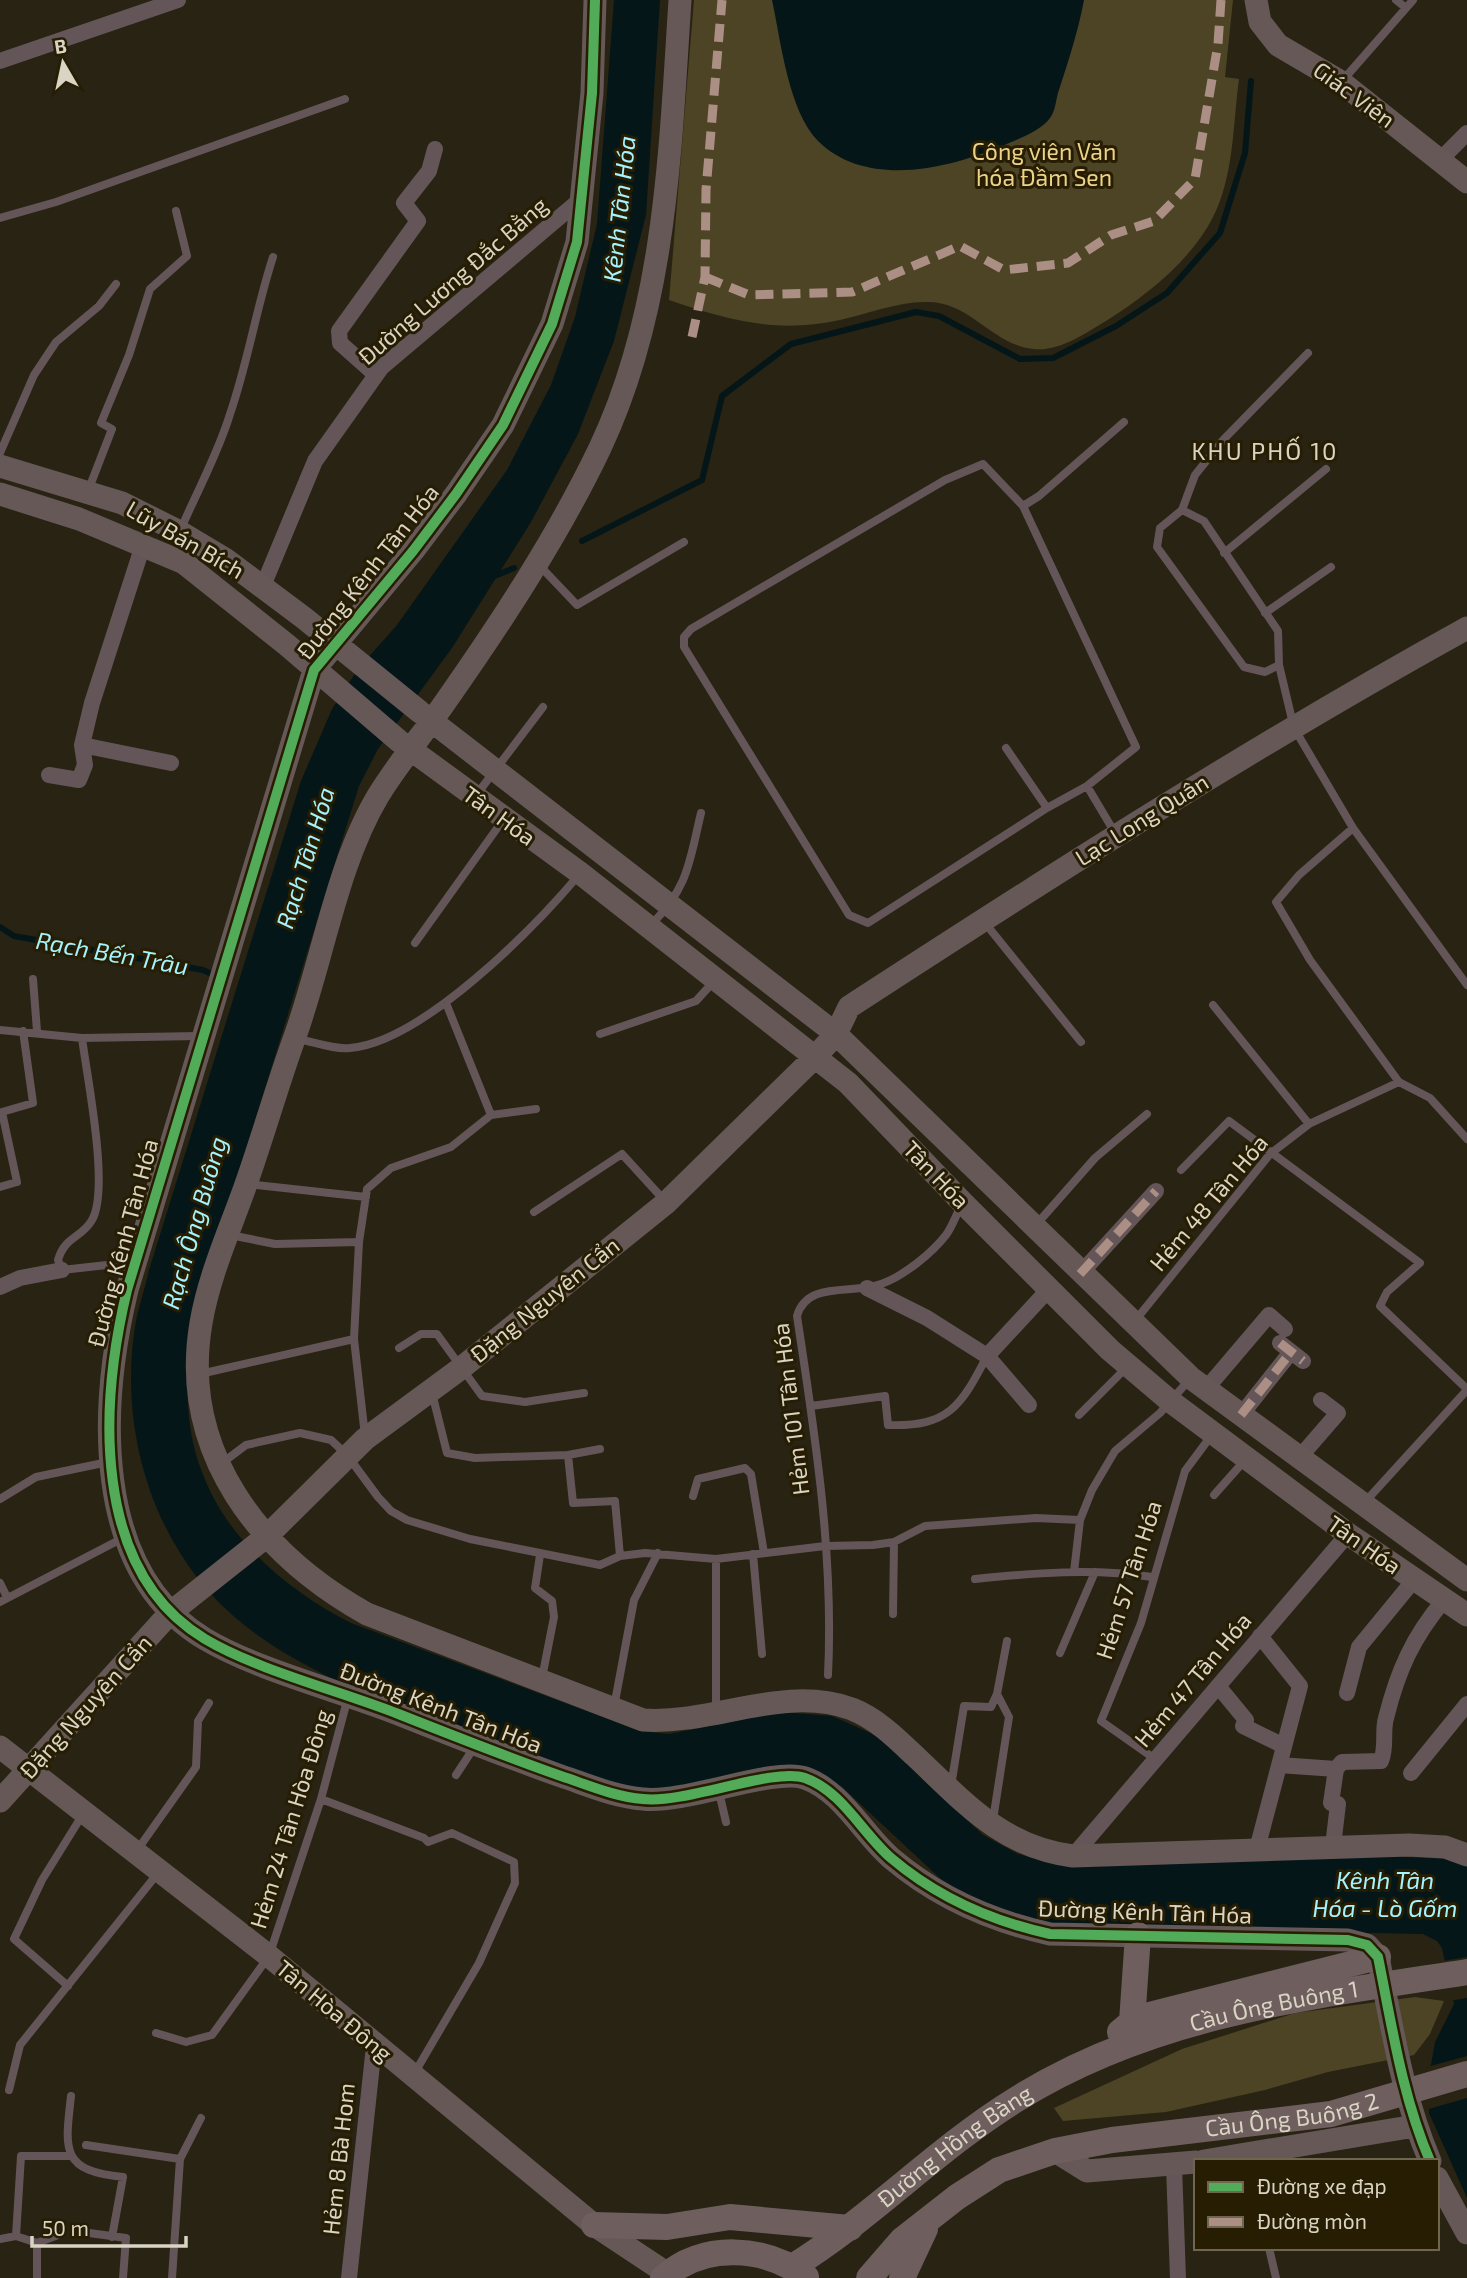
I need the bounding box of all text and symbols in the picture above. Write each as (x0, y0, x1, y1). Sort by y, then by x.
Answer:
north arrow (28, 28, 98, 98)
text: B (52, 33, 68, 58)
street label: Giác Viên (1308, 55, 1401, 133)
water label: Kênh Tân Hóa (596, 134, 641, 283)
park label: Công viên Văn hóa Đầm Sen (972, 137, 1116, 191)
street label: Đường Lương Đắc Bằng (352, 190, 553, 370)
district label: KHU PHỐ 10 (1191, 435, 1339, 465)
street label: Đường Kênh Tân Hóa (290, 478, 444, 664)
street label: Lũy Bán Bích (121, 494, 250, 584)
street label: Lạc Long Quân (1070, 767, 1213, 871)
street label: Tân Hóa (458, 779, 542, 851)
water label: Rạch Tân Hóa (269, 783, 340, 932)
water label: Rạch Bến Trâu (34, 925, 191, 980)
street label: Hẻm 48 Tân Hóa (1143, 1129, 1273, 1276)
water label: Rạch Ông Buông (155, 1133, 232, 1312)
street label: Tân Hóa (898, 1135, 976, 1214)
street label: Đường Kênh Tân Hóa (81, 1136, 163, 1350)
street label: Đặng Nguyên Cẩn (464, 1231, 624, 1368)
street label: Hẻm 101 Tân Hóa (766, 1321, 814, 1497)
street label: Hẻm 57 Tân Hóa (1089, 1497, 1167, 1663)
street label: Tân Hóa (1322, 1509, 1407, 1580)
street label: Hẻm 47 Tân Hóa (1128, 1606, 1257, 1752)
street label: Đặng Nguyên Cẩn (13, 1629, 157, 1784)
street label: Đường Kênh Tân Hóa (336, 1656, 546, 1759)
street label: Hẻm 24 Tân Hòa Đông (243, 1706, 337, 1932)
water label: Kênh Tân Hóa - Lò Gốm (1312, 1865, 1458, 1922)
street label: Đường Kênh Tân Hóa (1038, 1893, 1253, 1929)
street label: Tân Hòa Đông (271, 1953, 399, 2067)
street label: Cầu Ông Buông 1 (1186, 1974, 1360, 2037)
street label: Đường Hồng Bàng (871, 2078, 1037, 2213)
street label: Hẻm 8 Bà Hom (316, 2082, 360, 2236)
street label: Cầu Ông Buông 2 (1204, 2086, 1382, 2142)
legend (1194, 2159, 1439, 2250)
text: Đường xe đạp (1257, 2173, 1387, 2198)
scale bar (32, 2204, 186, 2248)
text: Đường mòn (1257, 2208, 1367, 2233)
text: 50 m (42, 2215, 89, 2240)

